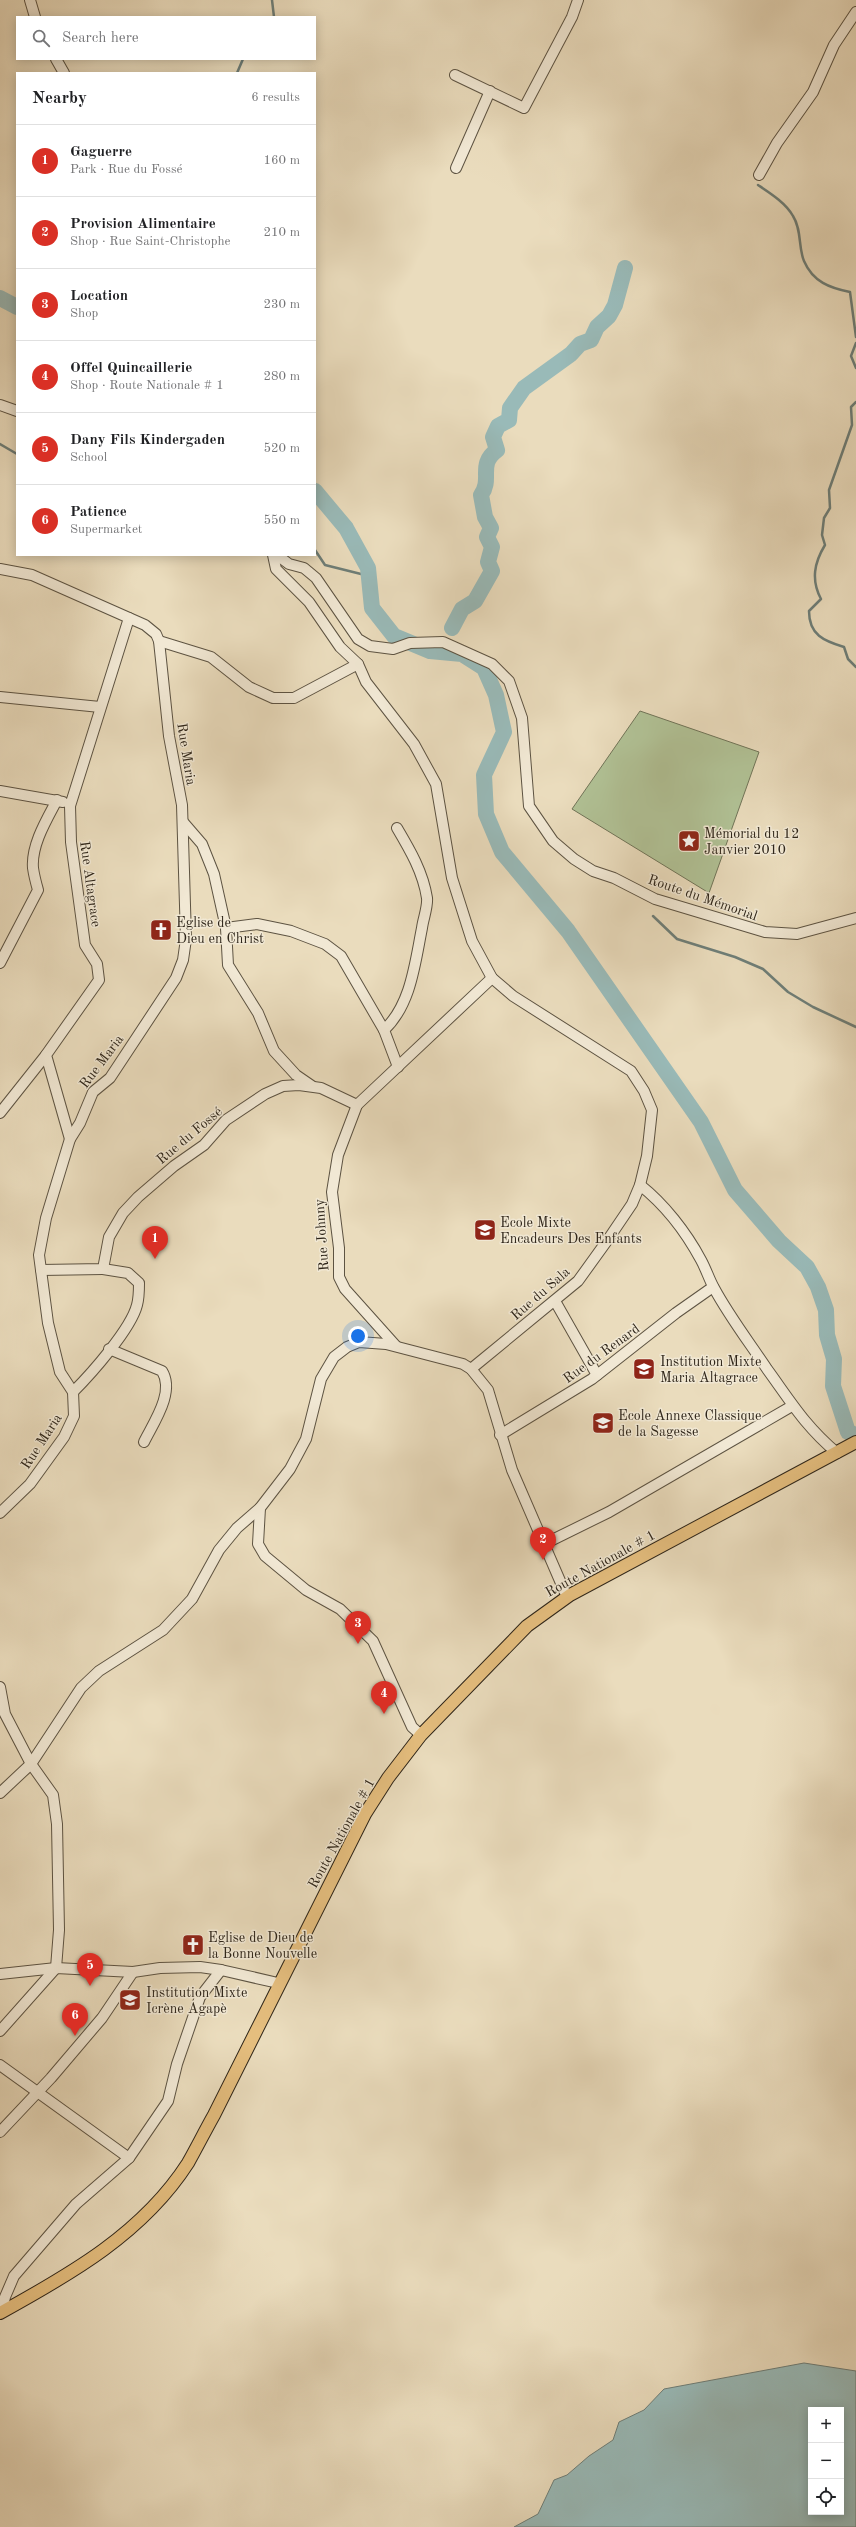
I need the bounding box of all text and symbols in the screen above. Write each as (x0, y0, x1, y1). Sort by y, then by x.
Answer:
search box (16, 16, 316, 60)
icon: search (30, 27, 52, 49)
text: Search here (62, 31, 139, 46)
text: Nearby (32, 90, 87, 107)
text: 6 results (251, 91, 300, 104)
text: Gaguerre (70, 145, 132, 160)
text: 1 (41, 154, 49, 167)
text: 160 m (263, 154, 300, 167)
text: Park · Rue du Fossé (70, 163, 183, 176)
text: Provision Alimentaire (70, 217, 216, 232)
text: 2 (41, 226, 49, 239)
text: 210 m (263, 226, 300, 239)
text: Shop · Rue Saint-Christophe (70, 235, 231, 248)
text: Location (70, 289, 128, 304)
text: 3 (41, 298, 49, 311)
text: 230 m (263, 298, 300, 311)
text: Shop (70, 307, 98, 320)
text: Offel Quincaillerie (70, 361, 192, 376)
text: 4 (41, 370, 49, 383)
text: 280 m (263, 370, 300, 383)
text: Shop · Route Nationale # 1 (70, 379, 224, 392)
text: Dany Fils Kindergaden (70, 433, 225, 448)
text: 5 (41, 442, 49, 455)
text: 520 m (263, 442, 300, 455)
text: School (70, 451, 107, 464)
text: Patience (70, 505, 127, 520)
text: 6 (41, 514, 49, 527)
text: 550 m (263, 514, 300, 527)
text: Supermarket (70, 523, 142, 536)
street label: Rue Maria (174, 722, 198, 786)
place label: Mémorial du 12 Janvier 2010 (704, 827, 799, 857)
place icon: Mémorial du 12 Janvier 2010 (676, 828, 702, 854)
street label: Rue Altagrace (77, 840, 103, 928)
street label: Route du Mémorial (646, 873, 759, 923)
place label: Eglise de Dieu en Christ (176, 916, 264, 946)
church icon: Eglise de Dieu en Christ (148, 917, 174, 943)
street label: Rue Maria (77, 1032, 126, 1091)
street label: Rue du Fossé (154, 1105, 225, 1167)
street label: Rue Johnny (312, 1198, 332, 1272)
place label: Ecole Mixte Encadeurs Des Enfants (500, 1216, 642, 1246)
school or university icon: Ecole Mixte Encadeurs Des Enfants (472, 1217, 498, 1243)
pin: 1 (142, 1226, 168, 1259)
street label: Rue du Sala (509, 1265, 573, 1323)
street label: Rue du Renard (561, 1322, 642, 1386)
your location (348, 1326, 368, 1346)
place label: Institution Mixte Maria Altagrace (660, 1355, 761, 1385)
school or university icon: Institution Mixte Maria Altagrace (631, 1356, 657, 1382)
place label: Ecole Annexe Classique de la Sagesse (618, 1409, 761, 1439)
school or university icon: Ecole Annexe Classique de la Sagesse (590, 1410, 616, 1436)
street label: Rue Maria (19, 1411, 65, 1472)
pin: 2 (530, 1527, 556, 1560)
street label: Route Nationale # 1 (543, 1528, 658, 1600)
pin: 3 (345, 1611, 371, 1644)
pin: 4 (371, 1681, 397, 1714)
street label: Route Nationale # 1 (306, 1776, 378, 1891)
place label: Eglise de Dieu de la Bonne Nouvelle (208, 1931, 317, 1961)
church icon: Eglise de Dieu de la Bonne Nouvelle (180, 1932, 206, 1958)
pin: 5 (77, 1953, 103, 1986)
place label: Institution Mixte Icrène Agapè (146, 1986, 247, 2016)
school or university icon: Institution Mixte Icrène Agapè (117, 1987, 143, 2013)
pin: 6 (62, 2003, 88, 2036)
map controls (808, 2407, 844, 2515)
button: + (808, 2407, 844, 2443)
button: − (808, 2443, 844, 2479)
button: locate (808, 2479, 844, 2515)

